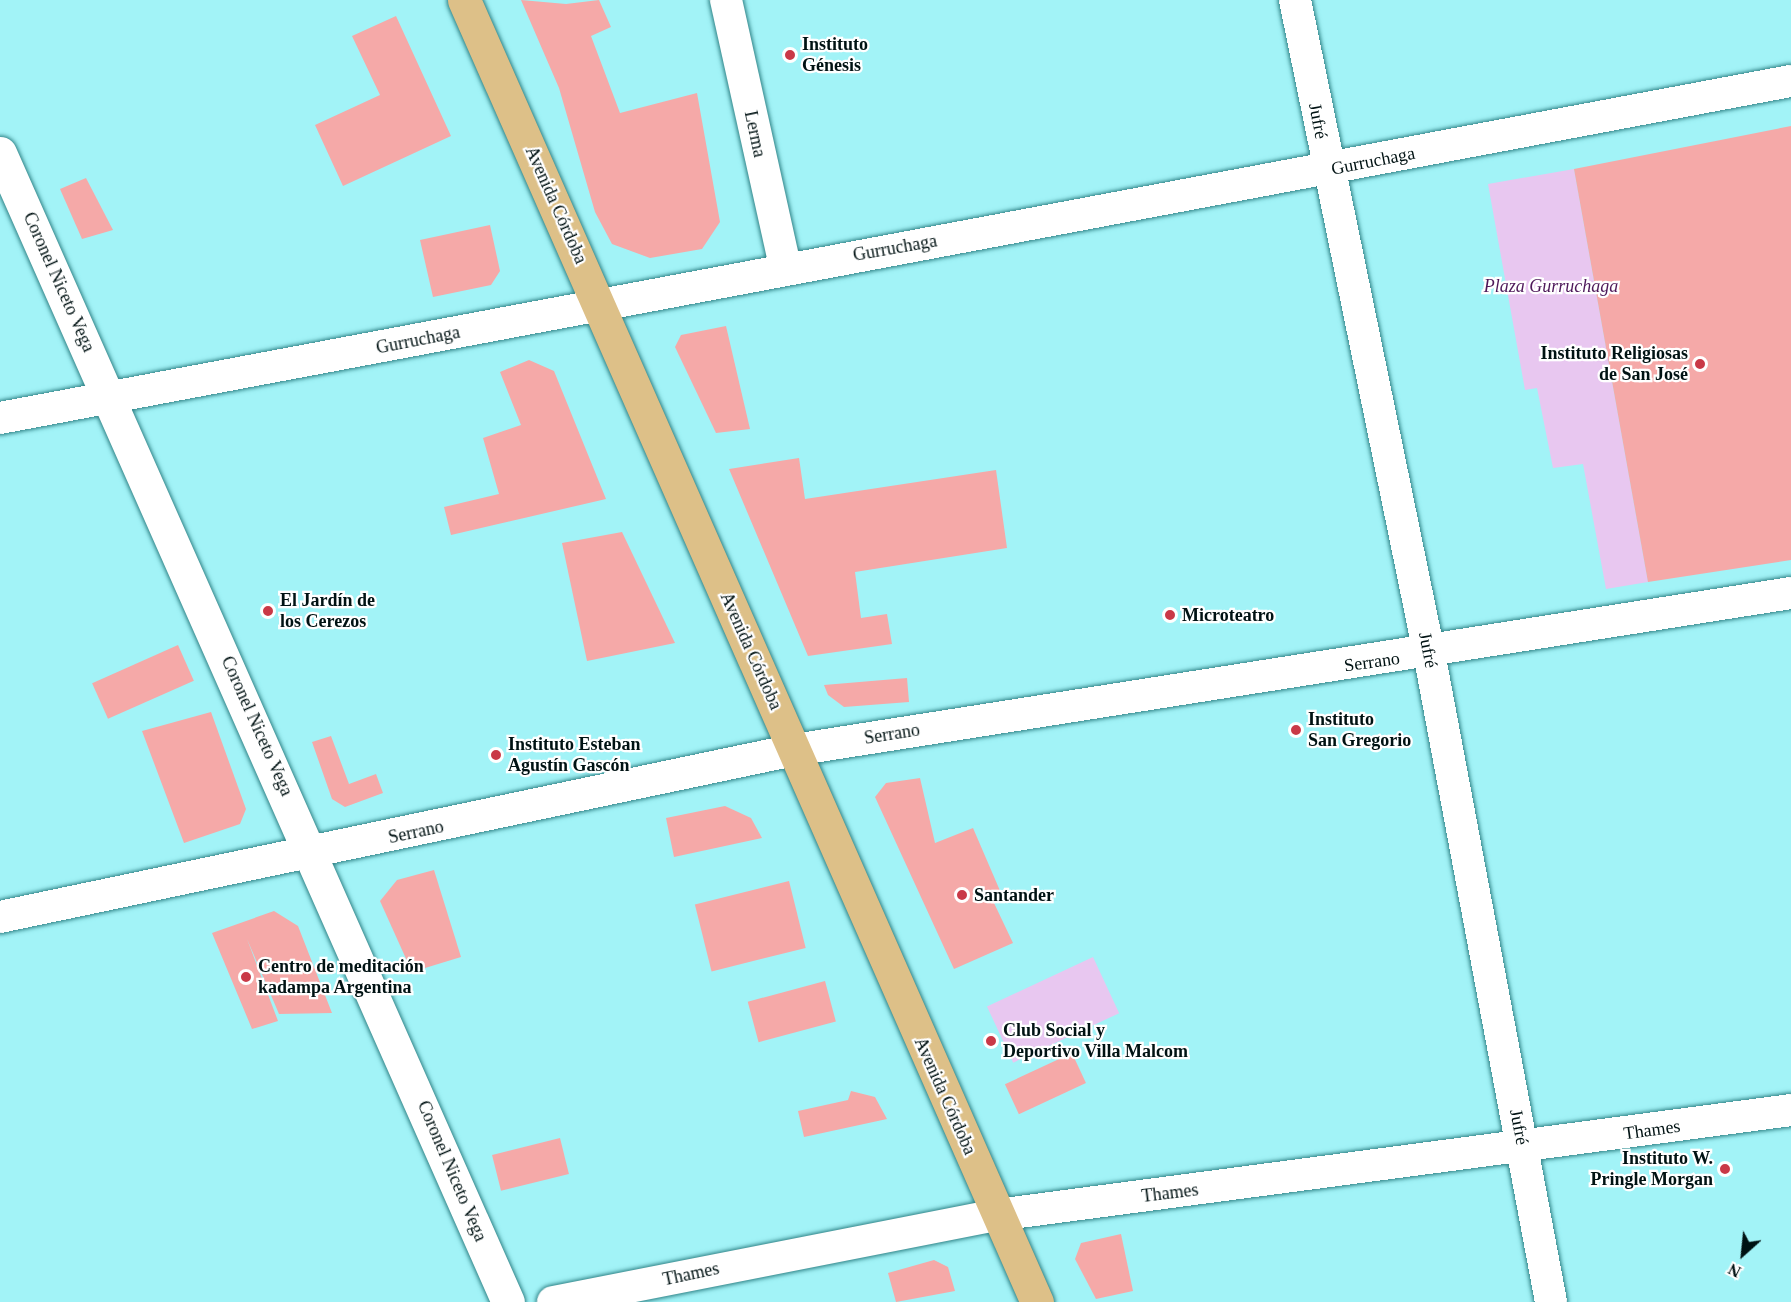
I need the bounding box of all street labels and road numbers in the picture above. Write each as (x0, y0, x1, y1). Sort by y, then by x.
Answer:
street label: Jufré (1304, 101, 1332, 141)
street label: Lerma (740, 109, 770, 159)
street label: Gurruchaga (1329, 142, 1417, 180)
street label: Avenida Córdoba (520, 143, 592, 267)
street label: Coronel Niceto Vega (18, 209, 100, 355)
street label: Gurruchaga (851, 230, 939, 266)
street label: Gurruchaga (374, 321, 462, 359)
street label: Avenida Córdoba (715, 589, 787, 713)
street label: Jufré (1414, 630, 1442, 670)
street label: Serrano (1343, 647, 1401, 677)
street label: Coronel Niceto Vega (216, 653, 298, 799)
street label: Serrano (863, 719, 921, 749)
street label: Serrano (386, 816, 446, 848)
street label: Avenida Córdoba (909, 1034, 981, 1158)
street label: Coronel Niceto Vega (413, 1097, 491, 1245)
street label: Jufré (1505, 1107, 1533, 1147)
street label: Thames (1622, 1115, 1682, 1145)
street label: Thames (1140, 1179, 1200, 1207)
street label: Thames (661, 1258, 721, 1290)

